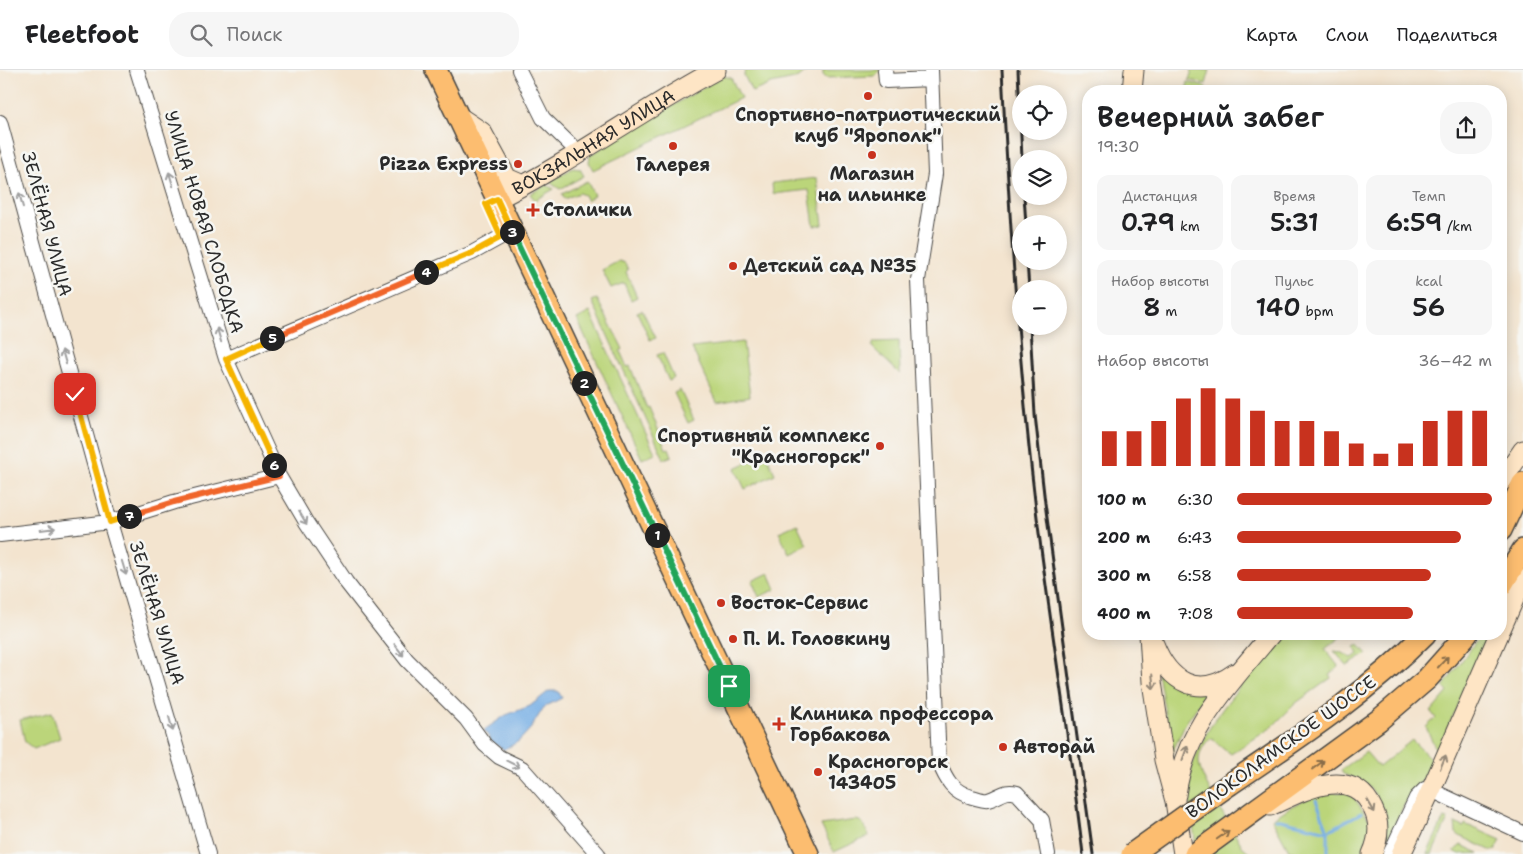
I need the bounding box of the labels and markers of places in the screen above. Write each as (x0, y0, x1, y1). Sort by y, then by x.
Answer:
marker: Спортивно-патриотический клуб "Ярополк" (862, 90, 874, 102)
place label: Спортивно-патриотический клуб "Ярополк" (735, 103, 1001, 148)
marker: Галерея (667, 140, 679, 152)
marker: Магазин на ильинке (866, 149, 878, 161)
place label: Pizza Express (379, 152, 508, 176)
place label: Галерея (636, 153, 710, 177)
marker: Pizza Express (512, 158, 524, 170)
place label: Магазин на ильинке (817, 162, 927, 207)
place label: Столички (543, 198, 632, 222)
marker: Столички (527, 204, 539, 216)
pin: 3 (500, 220, 524, 244)
place label: Детский сад №35 (743, 254, 917, 278)
pin: 4 (414, 260, 438, 284)
marker: Детский сад №35 (727, 260, 739, 272)
pin: 5 (260, 326, 284, 350)
pin: 2 (572, 370, 596, 396)
pin (54, 373, 96, 415)
place label: Спортивный комплекс "Красногорск" (657, 424, 870, 469)
marker: Спортивный комплекс "Красногорск" (874, 440, 886, 452)
pin: 6 (262, 452, 286, 478)
pin: 7 (116, 504, 142, 528)
pin: 1 (644, 522, 670, 548)
place label: Восток-Сервис (731, 591, 868, 615)
marker: Восток-Сервис (715, 597, 727, 609)
place label: П. И. Головкину (743, 627, 890, 651)
marker: П. И. Головкину (727, 633, 739, 645)
pin (708, 665, 750, 707)
place label: Клиника профессора Горбакова (790, 702, 994, 747)
marker: Клиника профессора Горбакова (772, 717, 786, 731)
place label: Авторай (1013, 735, 1095, 759)
marker: Авторай (997, 741, 1009, 753)
place label: Красногорск 143405 (828, 750, 948, 795)
marker: Красногорск 143405 (812, 766, 824, 778)

